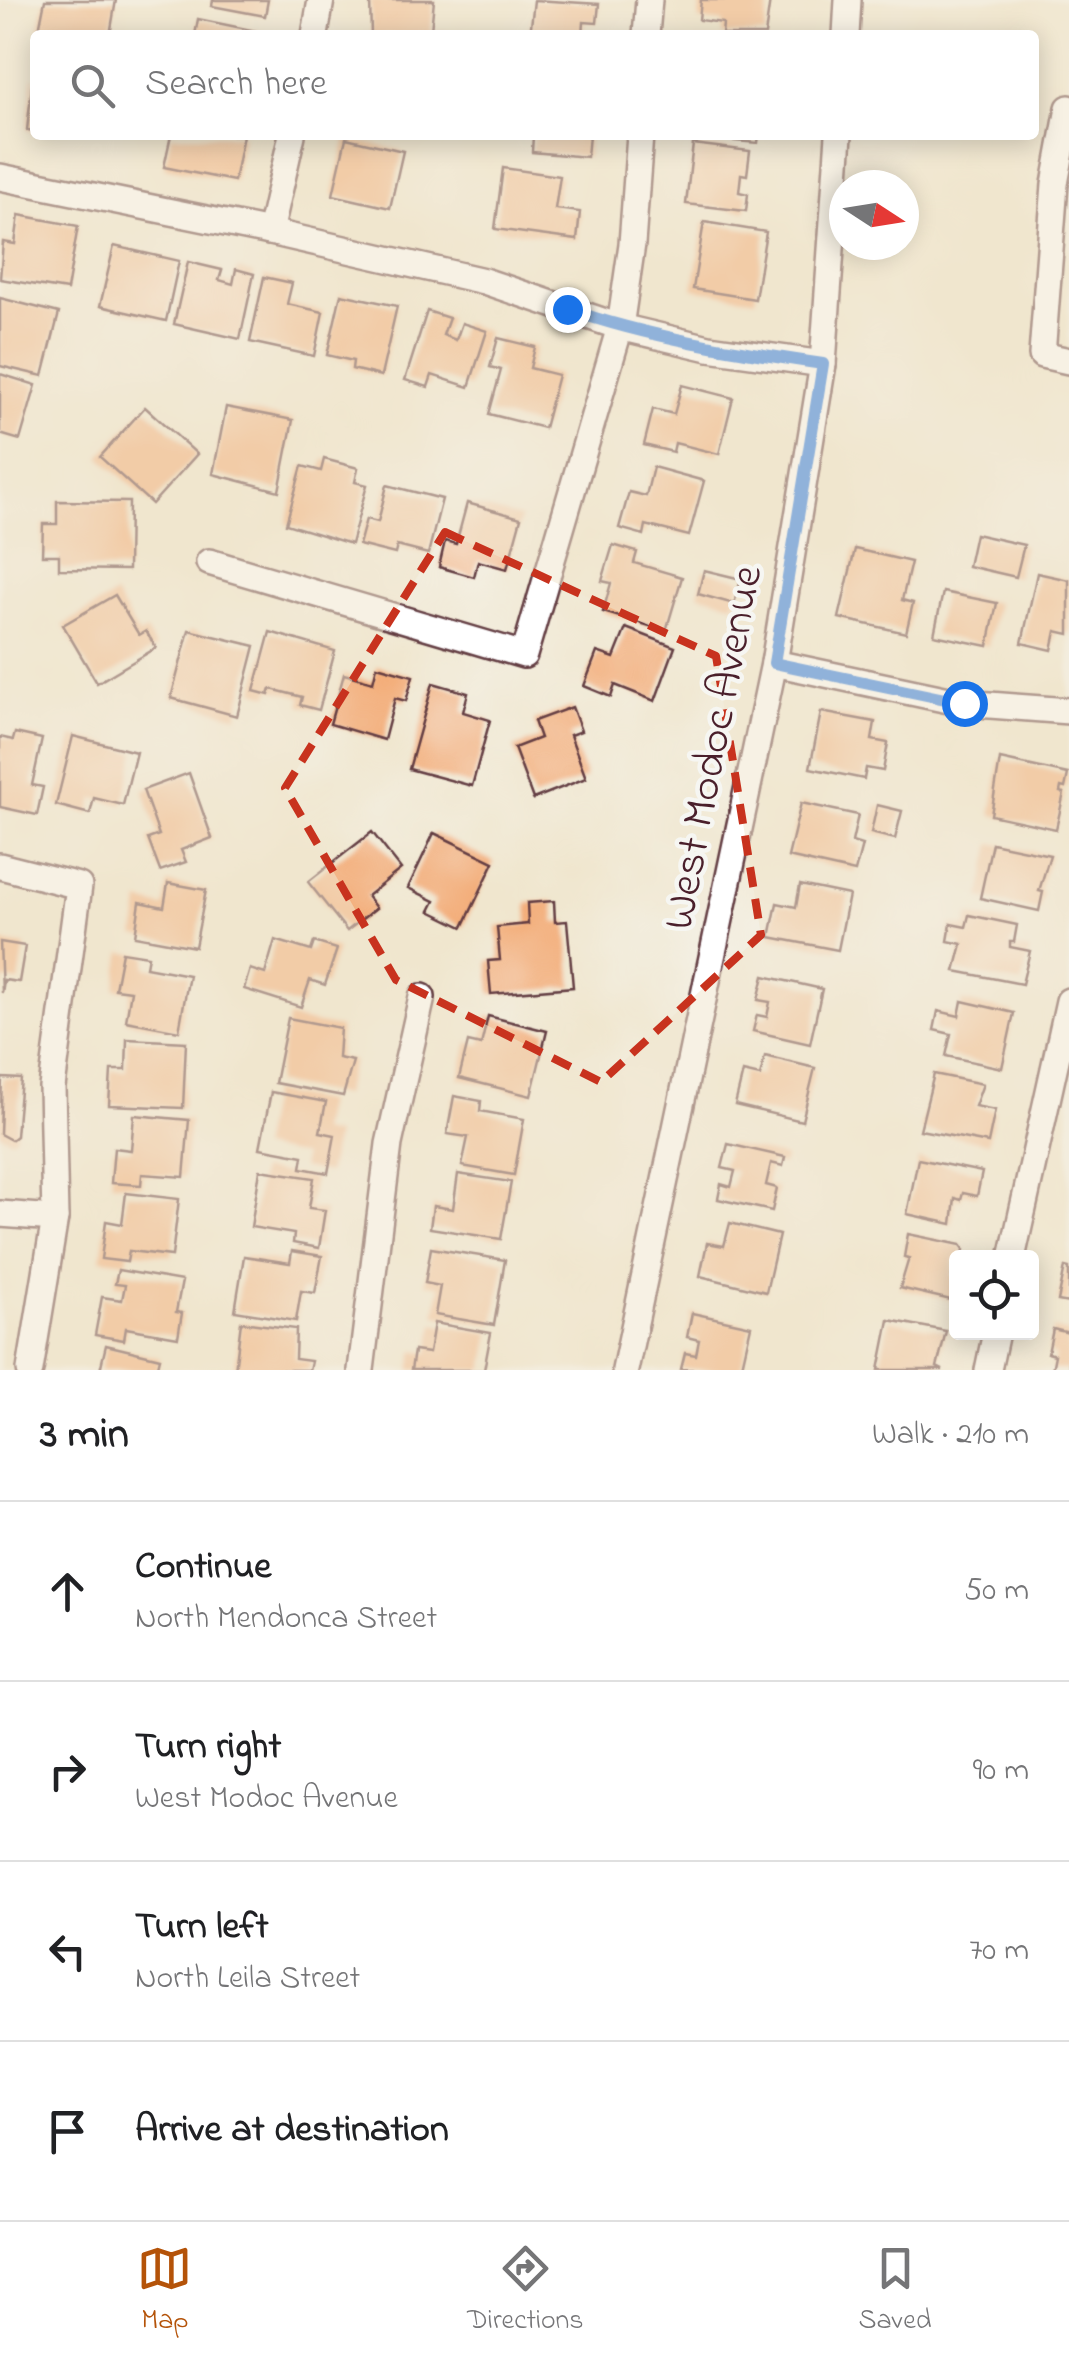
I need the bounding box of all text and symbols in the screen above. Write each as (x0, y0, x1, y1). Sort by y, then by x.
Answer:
search box (30, 30, 1039, 140)
text: Search here (145, 57, 327, 113)
icon: search (65, 58, 120, 113)
north arrow (829, 170, 919, 260)
route end (545, 287, 591, 333)
street label: West Modoc Avenue (647, 559, 783, 936)
route start (942, 681, 988, 727)
map controls (949, 1250, 1039, 1340)
button: locate (949, 1250, 1039, 1340)
text: 3 min (40, 1405, 129, 1466)
text: Walk · 210 m (872, 1412, 1029, 1459)
text: Continue (135, 1540, 271, 1596)
icon: ahead (40, 1564, 95, 1619)
text: 50 m (964, 1568, 1029, 1615)
text: North Mendonca Street (135, 1596, 437, 1643)
text: Turn right (135, 1720, 281, 1776)
icon: right (40, 1744, 95, 1799)
text: 90 m (973, 1748, 1029, 1795)
text: West Modoc Avenue (135, 1776, 398, 1823)
text: Turn left (135, 1900, 268, 1956)
icon: left (40, 1924, 95, 1979)
text: 70 m (969, 1928, 1029, 1975)
text: North Leila Street (135, 1956, 360, 2003)
text: Arrive at destination (135, 2103, 449, 2159)
icon: arrive (40, 2104, 95, 2159)
tab: Map (137, 2241, 192, 2342)
tab: Directions (467, 2241, 584, 2342)
tab: Saved (859, 2241, 932, 2342)

